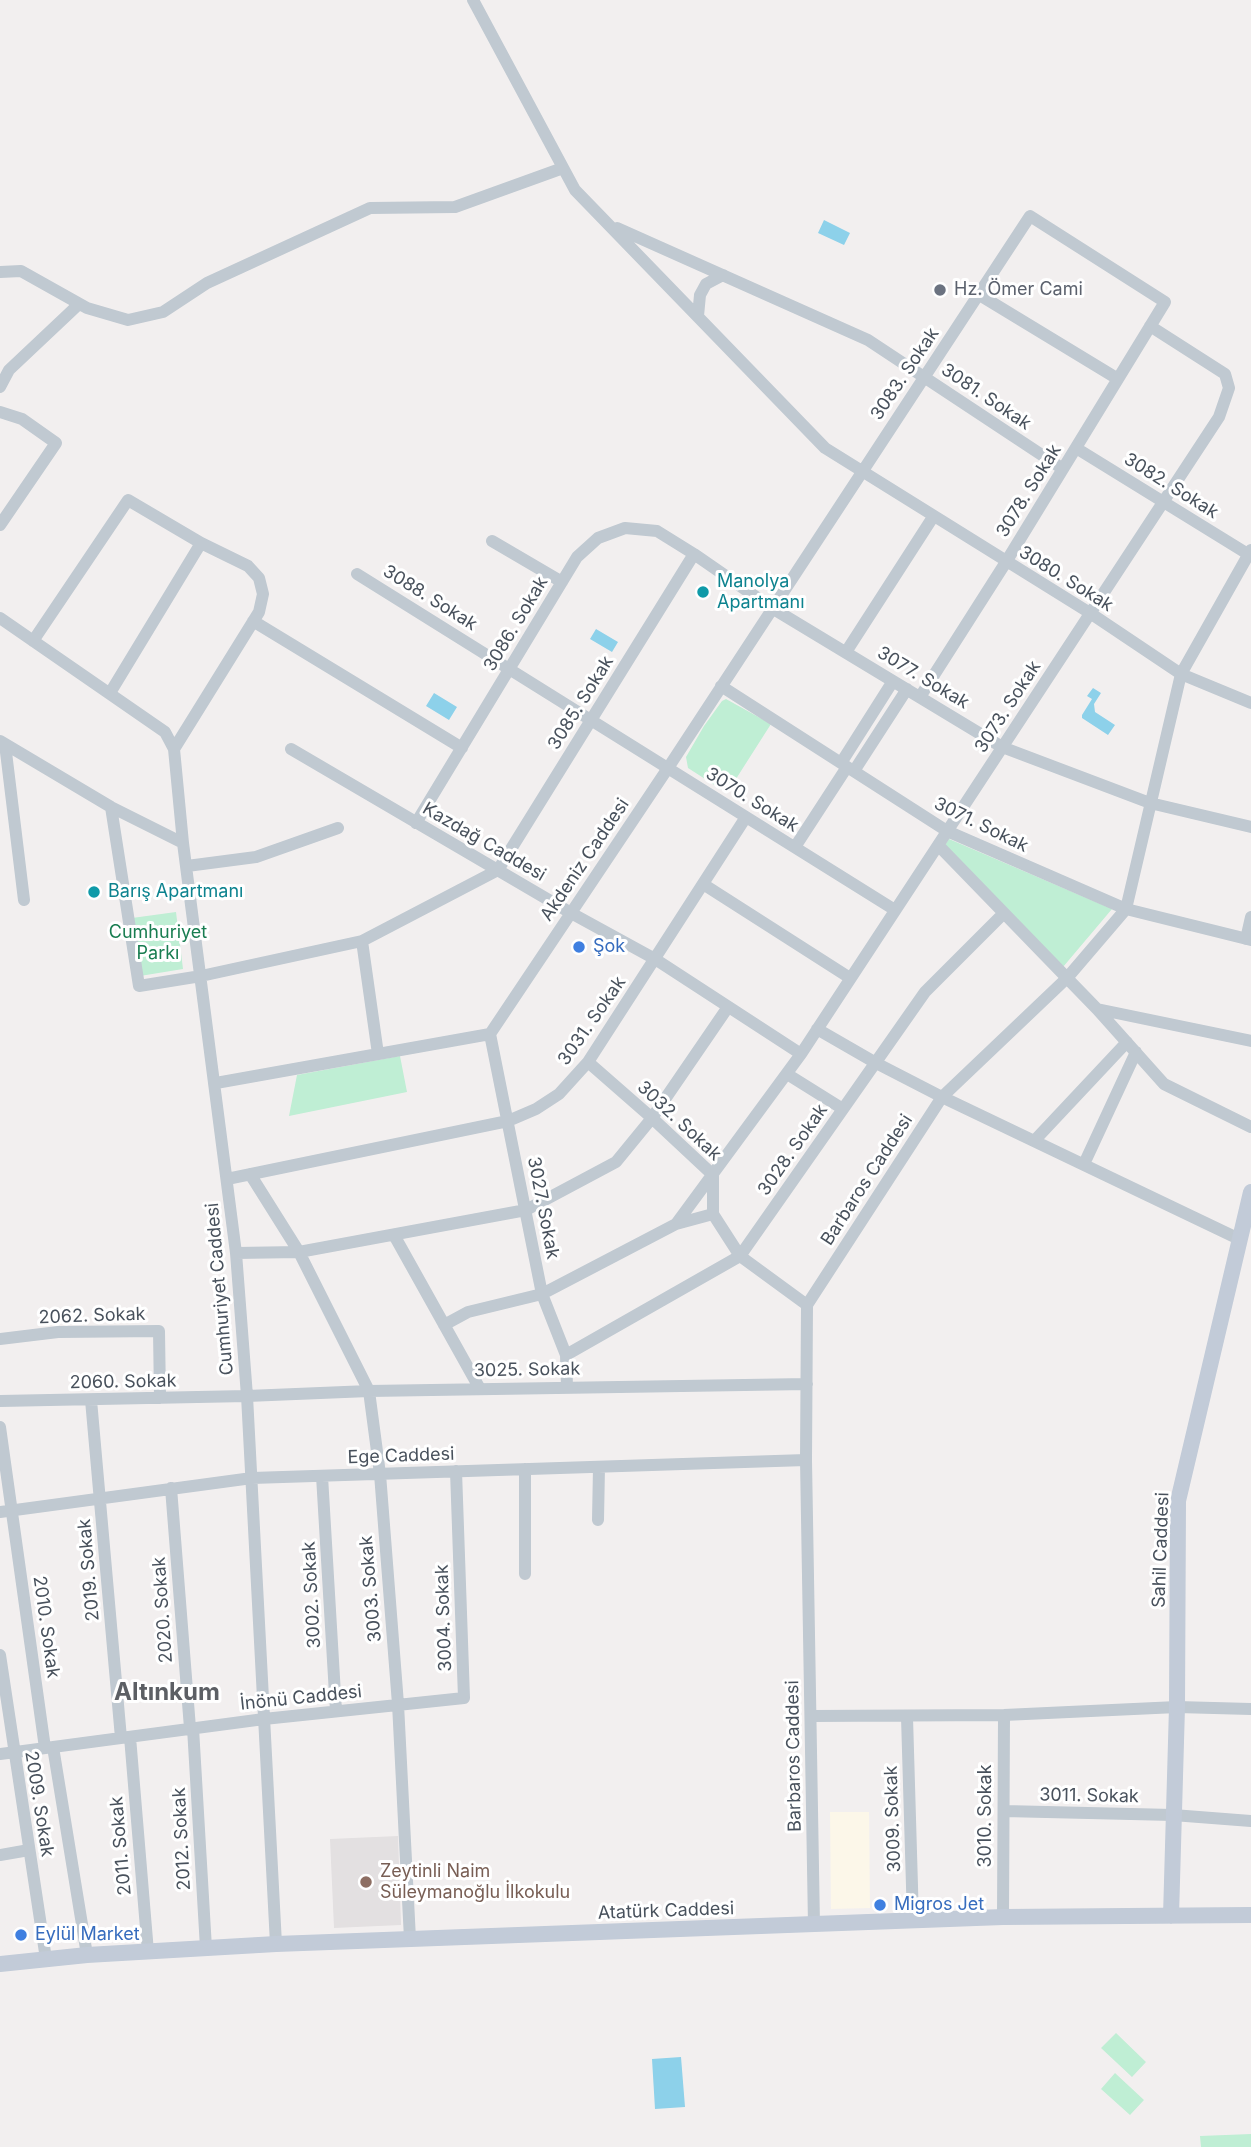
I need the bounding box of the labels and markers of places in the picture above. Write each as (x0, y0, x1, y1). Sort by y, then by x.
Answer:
place label: Hz. Ömer Cami (954, 279, 1083, 301)
marker: Hz. Ömer Cami (932, 282, 948, 298)
place label: Manolya Apartmanı (717, 571, 805, 614)
marker: Manolya Apartmanı (695, 584, 711, 600)
place label: Barış Apartmanı (108, 881, 243, 903)
marker: Barış Apartmanı (86, 884, 102, 900)
place label: Şok (593, 936, 625, 958)
marker: Şok (571, 939, 587, 955)
place label: Zeytinli Naim Süleymanoğlu İlkokulu (380, 1861, 570, 1904)
marker: Zeytinli Naim Süleymanoğlu İlkokulu (358, 1874, 374, 1890)
place label: Migros Jet (894, 1894, 984, 1916)
marker: Migros Jet (872, 1897, 888, 1913)
place label: Eylül Market (35, 1924, 140, 1946)
marker: Eylül Market (13, 1927, 29, 1943)

